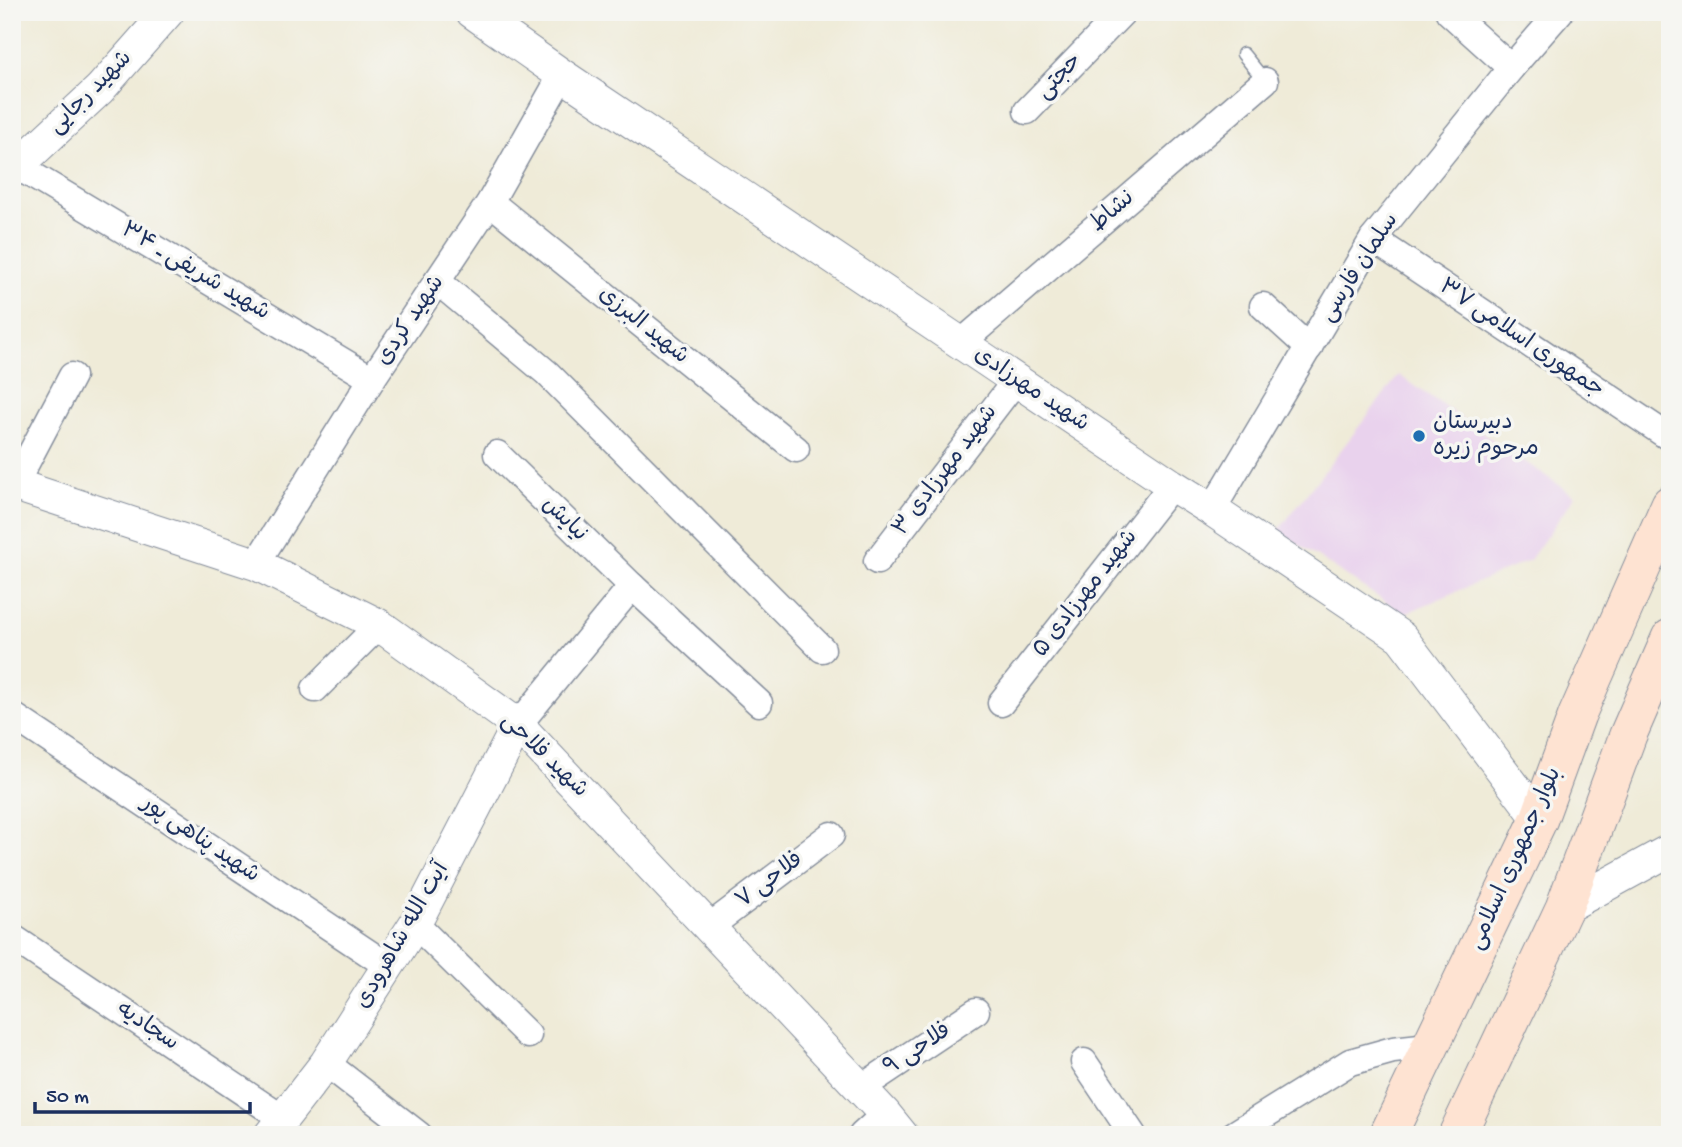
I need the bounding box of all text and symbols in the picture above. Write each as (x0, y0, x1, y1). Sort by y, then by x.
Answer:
street label: شهید رجایی (44, 46, 138, 140)
street label: حجتی (1032, 48, 1088, 106)
street label: نشاط (1085, 185, 1141, 239)
street label: سلمان فارسی (1315, 208, 1405, 328)
street label: شهید شریفی ـ ۳۴ (116, 217, 274, 327)
street label: شهید کردی (371, 271, 451, 371)
street label: جمهوری اسلامی ۳۷ (1433, 274, 1609, 404)
street label: شهید البرزی (592, 281, 694, 371)
street label: شهید مهرزادی (968, 342, 1094, 438)
street label: شهید مهرزادی ۳ (888, 400, 1004, 542)
place label: دبیرستان مرحوم زیره (1433, 410, 1539, 463)
marker: دبیرستان مرحوم زیره (1411, 428, 1427, 444)
street label: نیایش (536, 492, 592, 548)
street label: شهید مهرزادی ۵ (1028, 525, 1144, 663)
street label: شهید فلاحی (495, 708, 593, 804)
street label: بلوار جمهوری اسلامی (1464, 764, 1568, 954)
street label: شهید پناهی پور (134, 789, 264, 890)
street label: فلاحی ۷ (731, 847, 809, 915)
street label: آیت الله شاهرودی (348, 856, 456, 1014)
street label: سجادیه (111, 996, 183, 1058)
street label: فلاحی ۹ (879, 1018, 957, 1082)
scale bar (35, 1070, 250, 1114)
text: 50 m (46, 1086, 89, 1111)

